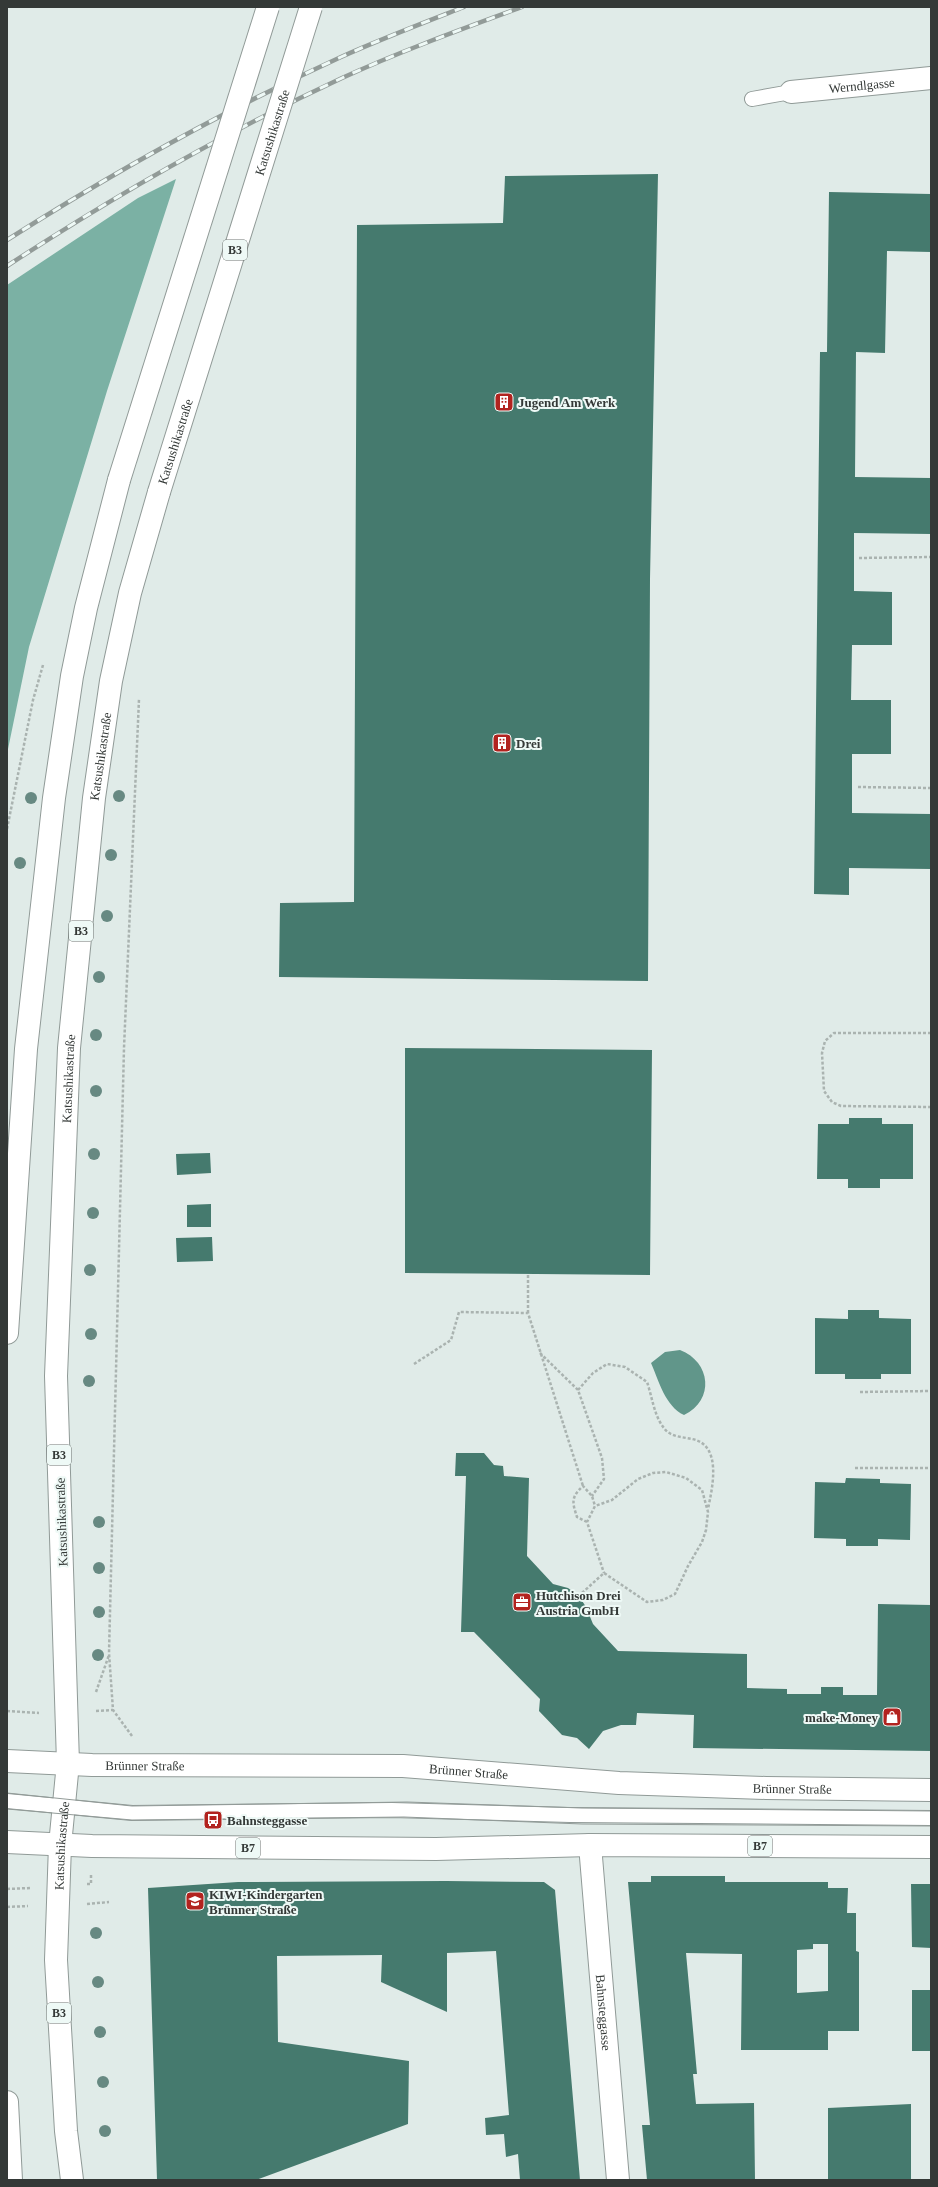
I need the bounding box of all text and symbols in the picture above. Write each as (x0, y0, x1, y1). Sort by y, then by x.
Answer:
street label: Werndlgasse (828, 75, 896, 96)
street label: Katsushikastraße (252, 88, 293, 177)
road number: B3 (223, 240, 247, 260)
building icon: Jugend Am Werk (493, 391, 515, 413)
place label: Jugend Am Werk (518, 395, 616, 410)
street label: Katsushikastraße (155, 397, 196, 486)
street label: Katsushikastraße (87, 711, 114, 801)
building icon: Drei (491, 732, 513, 754)
place label: Drei (516, 736, 541, 751)
road number: B3 (69, 921, 93, 941)
street label: Katsushikastraße (59, 1033, 78, 1123)
road number: B3 (47, 1445, 71, 1465)
street label: Katsushikastraße (52, 1477, 71, 1567)
place label: Hutchison Drei Austria GmbH (536, 1588, 621, 1618)
office icon: Hutchison Drei Austria GmbH (511, 1591, 533, 1613)
shop icon: make-Money (881, 1706, 903, 1728)
place label: make-Money (805, 1710, 878, 1725)
street label: Brünner Straße (105, 1758, 185, 1773)
street label: Brünner Straße (429, 1761, 509, 1782)
street label: Brünner Straße (752, 1781, 832, 1797)
street label: Katsushikastraße (51, 1801, 72, 1890)
bus stop icon: Bahnsteggasse (202, 1809, 224, 1831)
place label: Bahnsteggasse (227, 1813, 307, 1828)
road number: B7 (748, 1836, 772, 1856)
road number: B7 (236, 1838, 260, 1858)
place label: KIWI-Kindergarten Brünner Straße (209, 1887, 323, 1917)
school or university icon: KIWI-Kindergarten Brünner Straße (184, 1890, 206, 1912)
street label: Bahnsteggasse (593, 1974, 614, 2051)
road number: B3 (47, 2003, 71, 2023)

